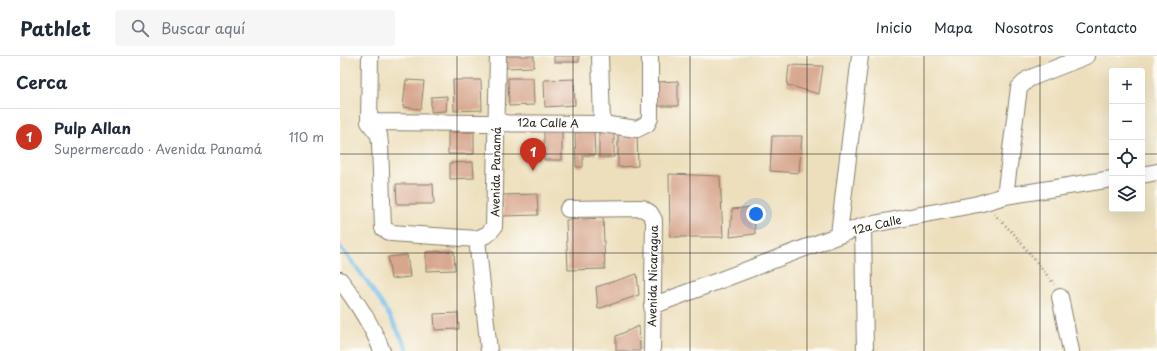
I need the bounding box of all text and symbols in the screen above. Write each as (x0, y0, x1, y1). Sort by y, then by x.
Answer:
search box (115, 10, 395, 46)
text: Pathlet (20, 14, 91, 42)
text: Buscar aquí (161, 16, 245, 39)
icon: search (129, 17, 151, 39)
text: Inicio (876, 17, 912, 38)
text: Mapa (934, 17, 972, 38)
text: Nosotros (994, 17, 1054, 38)
text: Contacto (1076, 17, 1137, 38)
map controls (1109, 68, 1145, 212)
button: + (1109, 68, 1145, 104)
text: Cerca (16, 69, 67, 95)
button: − (1109, 104, 1145, 140)
street label: 12a Calle A (517, 113, 579, 132)
text: Pulp Allan (54, 116, 131, 139)
text: 1 (26, 127, 32, 146)
text: 110 m (289, 127, 324, 146)
street label: Avenida Panamá (486, 127, 505, 217)
pin: 1 (520, 138, 546, 171)
text: Supermercado · Avenida Panamá (54, 139, 262, 158)
button: locate (1109, 140, 1145, 176)
button: layers (1109, 176, 1145, 212)
your location (746, 204, 766, 224)
street label: 12a Calle (851, 211, 903, 238)
street label: Avenida Nicaragua (643, 225, 662, 327)

